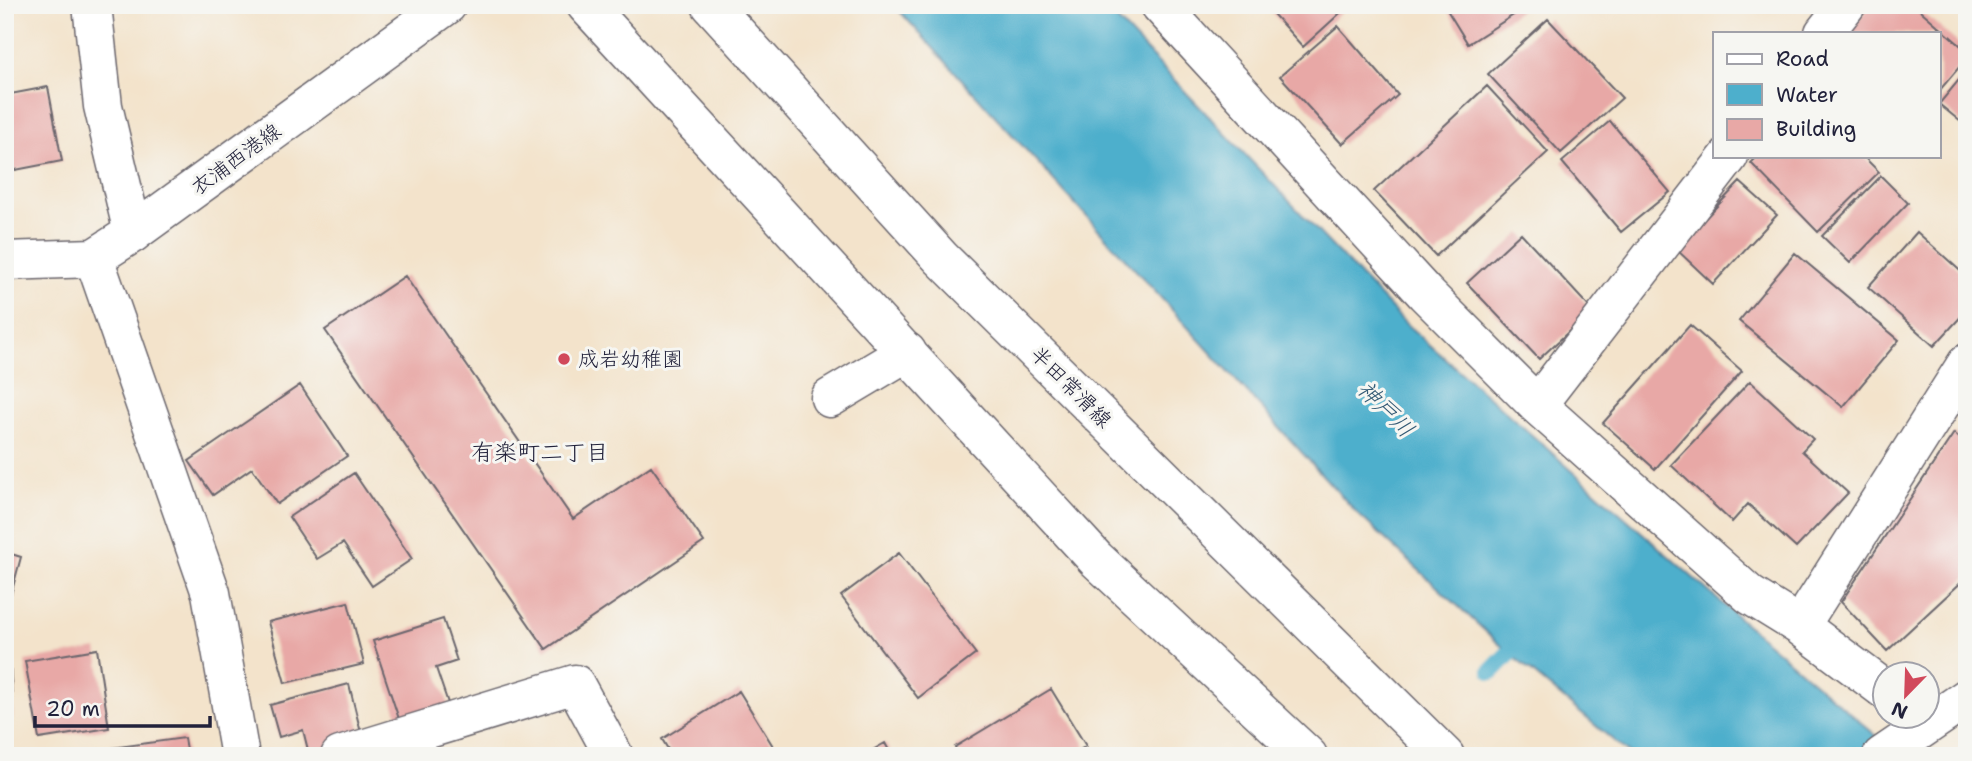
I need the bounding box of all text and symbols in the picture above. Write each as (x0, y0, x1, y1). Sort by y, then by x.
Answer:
legend (1713, 32, 1940, 158)
text: Road (1776, 45, 1829, 73)
text: Water (1776, 81, 1838, 109)
text: Building (1776, 115, 1856, 143)
street label: 衣浦西港線 (185, 117, 287, 201)
street label: 半田常滑線 (1024, 340, 1118, 434)
place label: 成岩幼稚園 (578, 345, 683, 373)
marker: 成岩幼稚園 (556, 351, 572, 367)
water label: 神戸川 (1351, 374, 1421, 444)
district label: 有楽町二丁目 (471, 437, 609, 467)
north arrow (1870, 660, 1940, 730)
scale bar (35, 684, 210, 728)
text: 20 m (46, 695, 100, 723)
text: N (1888, 696, 1911, 725)

